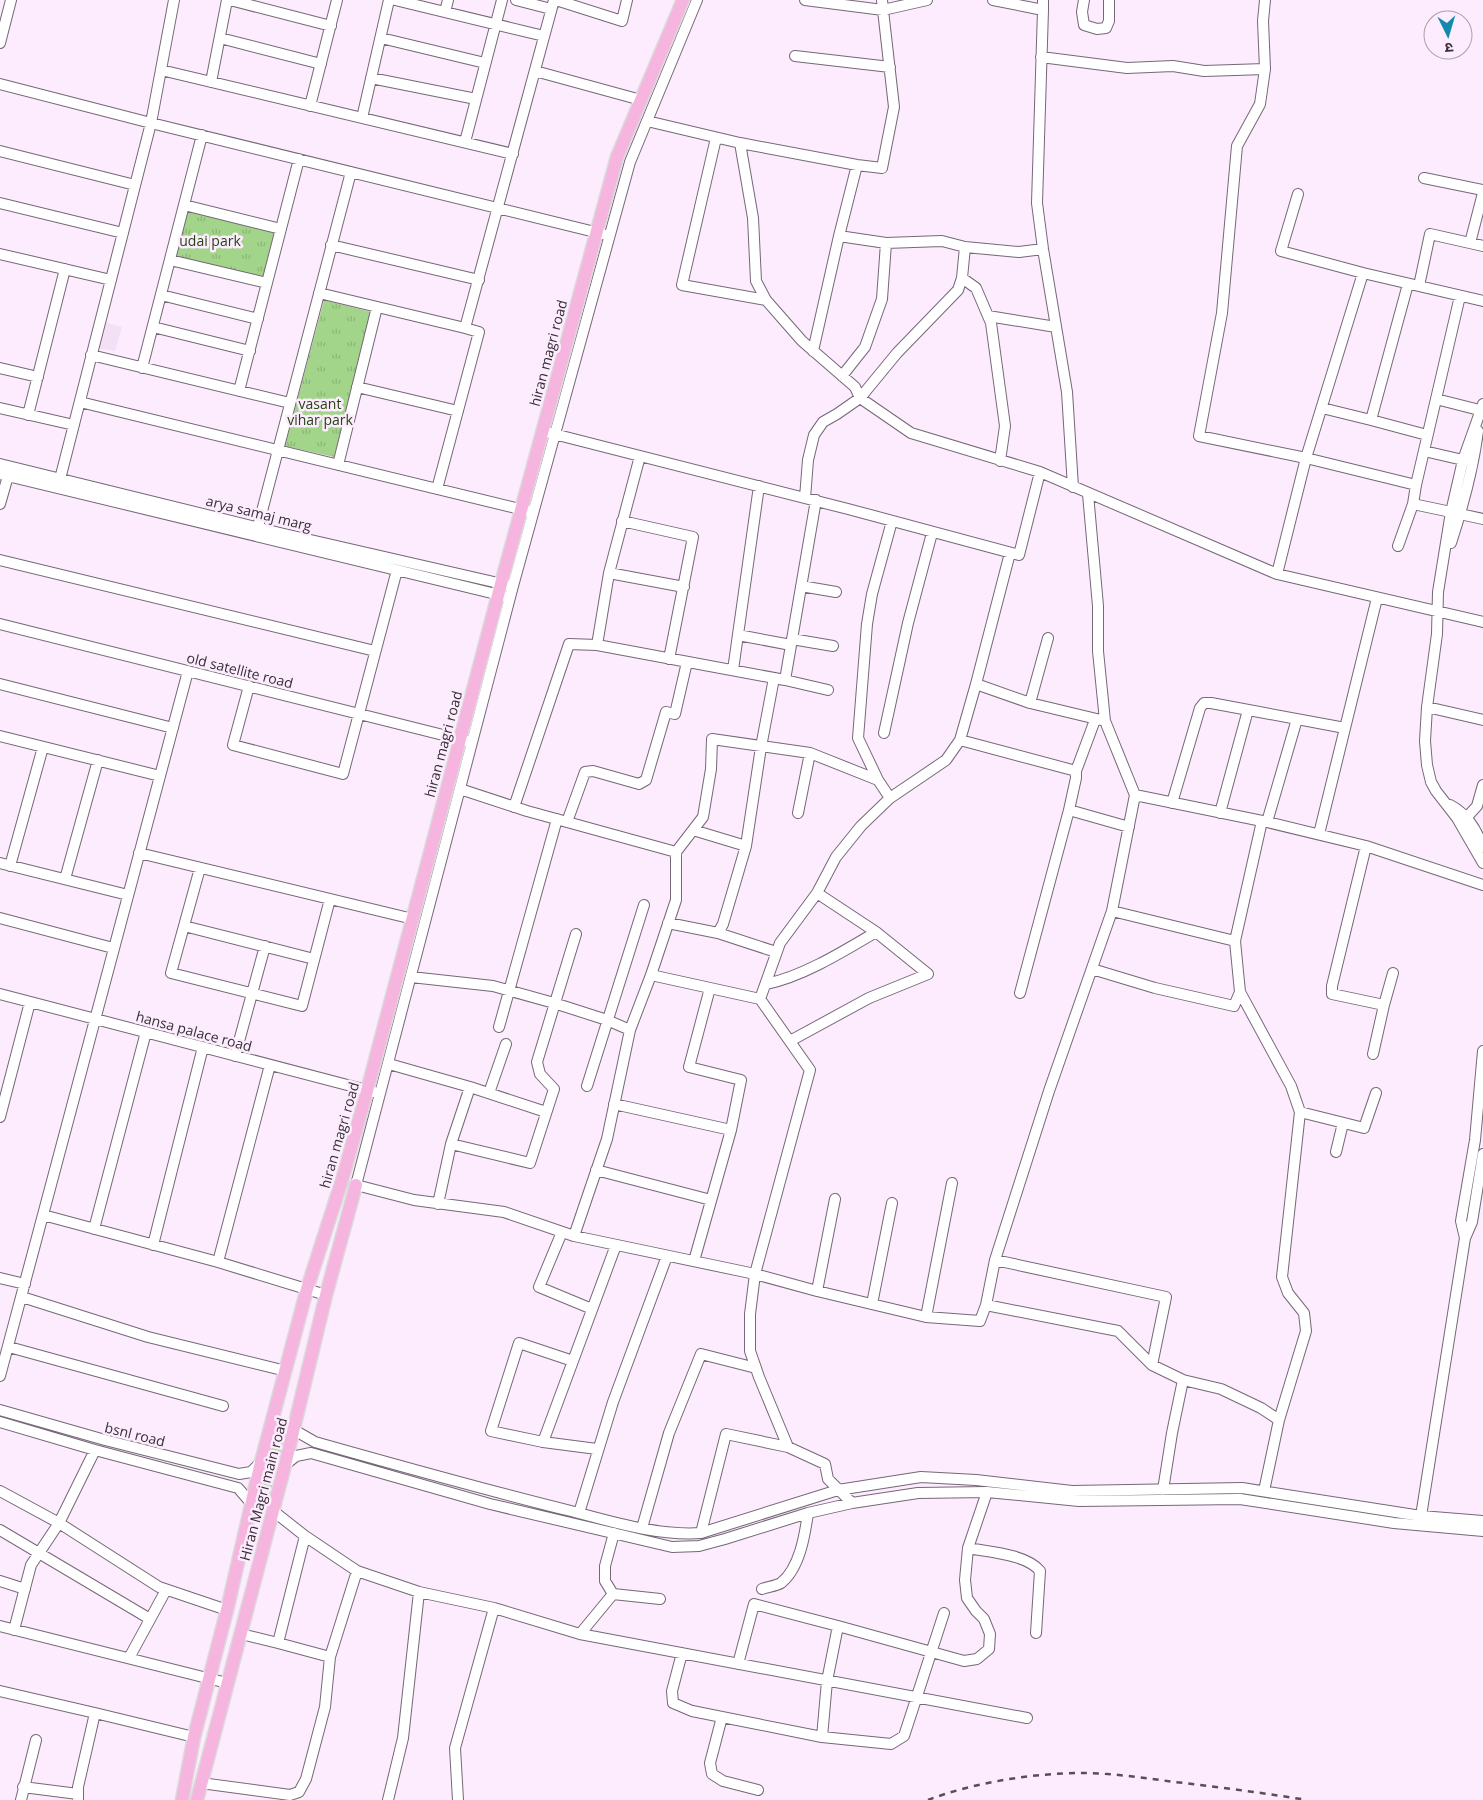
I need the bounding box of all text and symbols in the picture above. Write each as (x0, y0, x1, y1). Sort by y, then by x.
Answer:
north arrow (1423, 10, 1473, 60)
text: उ (1443, 39, 1454, 58)
park label: udai park (179, 231, 241, 250)
street label: hiran magri road (525, 298, 571, 408)
park label: vasant vihar park (287, 394, 353, 429)
street label: arya samaj marg (204, 491, 314, 535)
street label: old satellite road (185, 648, 295, 692)
street label: hiran magri road (420, 689, 466, 799)
street label: hansa palace road (134, 1006, 254, 1056)
street label: hiran magri road (315, 1080, 363, 1190)
street label: Hiran Magri main road (235, 1415, 291, 1563)
street label: bsnl road (103, 1417, 167, 1451)

